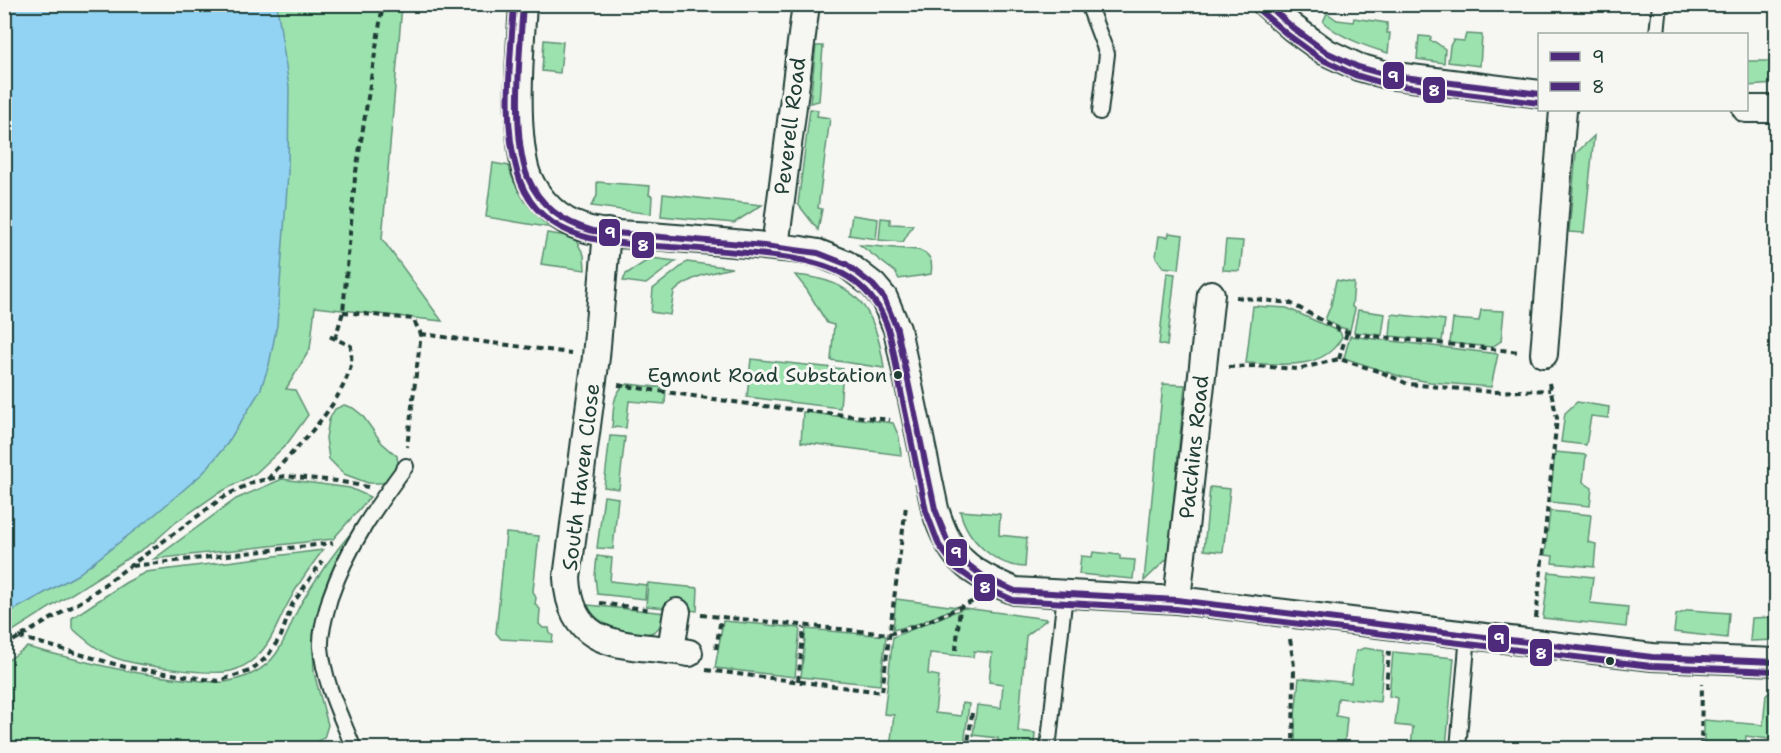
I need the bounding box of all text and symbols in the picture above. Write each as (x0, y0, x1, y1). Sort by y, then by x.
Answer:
legend (1538, 33, 1748, 111)
text: 9 (1592, 45, 1605, 69)
street label: Peverell Road (768, 56, 812, 196)
line badge: 9 (1382, 61, 1405, 90)
text: 9 (1387, 66, 1399, 87)
text: 8 (1592, 75, 1605, 99)
line badge: 8 (1422, 76, 1446, 104)
text: 8 (1428, 80, 1440, 101)
line badge: 9 (598, 218, 621, 247)
text: 9 (604, 222, 616, 243)
line badge: 8 (631, 231, 655, 259)
text: 8 (637, 235, 649, 256)
place label: Egmont Road Substation (648, 362, 887, 388)
marker: Egmont Road Substation (892, 369, 904, 381)
street label: Patchins Road (1173, 374, 1215, 520)
street label: South Haven Close (556, 382, 606, 572)
line badge: 9 (945, 538, 968, 567)
text: 9 (950, 542, 962, 563)
line badge: 8 (973, 573, 996, 602)
text: 8 (979, 577, 991, 598)
line badge: 9 (1487, 624, 1510, 653)
text: 9 (1493, 628, 1505, 649)
line badge: 8 (1529, 638, 1553, 667)
text: 8 (1535, 643, 1547, 664)
unlabelled marker (1604, 655, 1616, 667)

